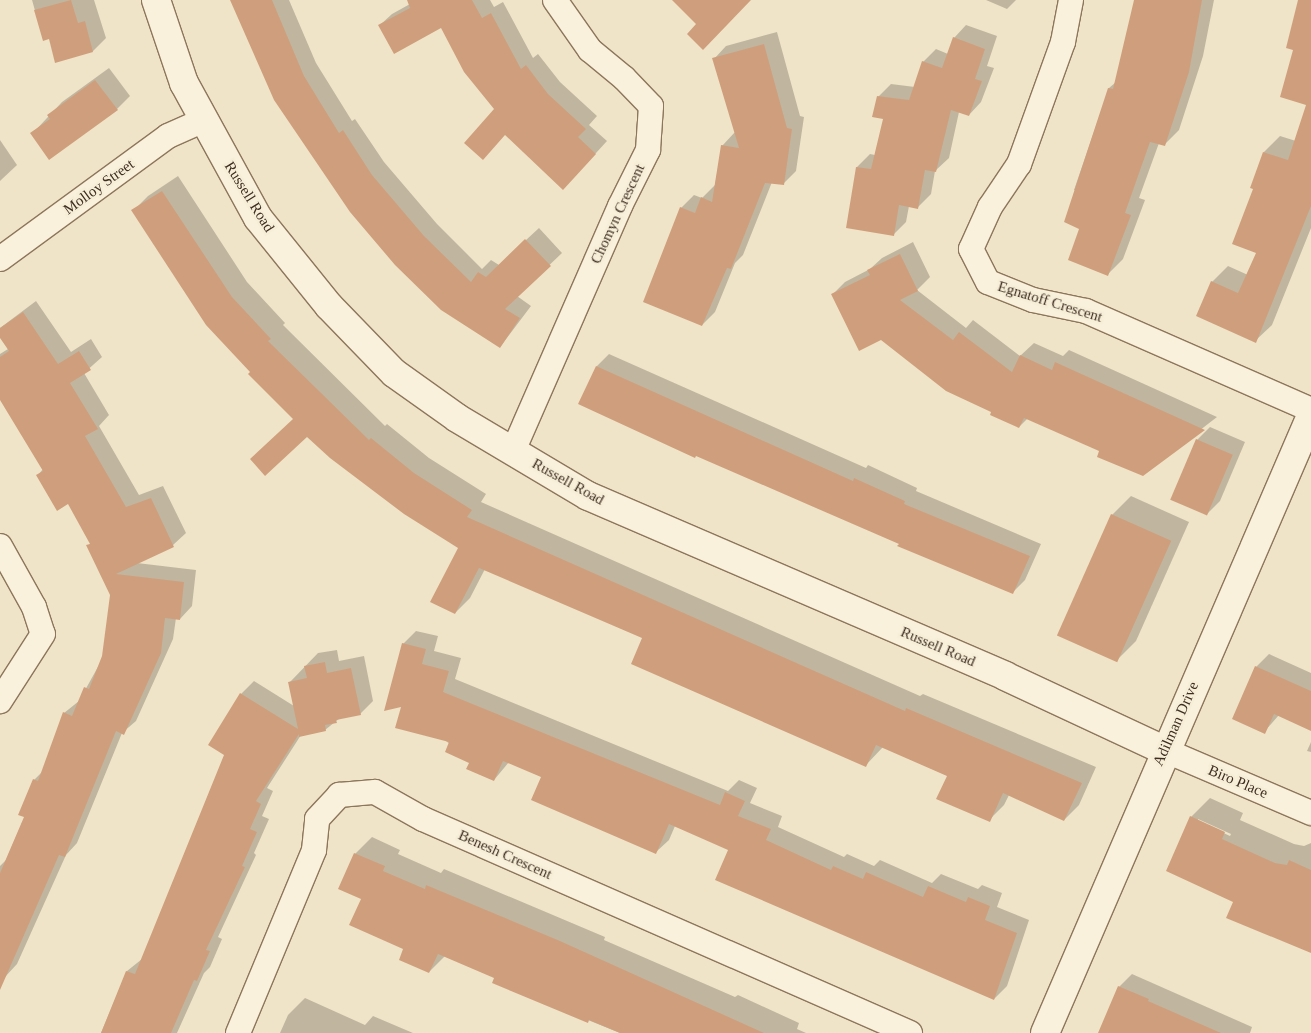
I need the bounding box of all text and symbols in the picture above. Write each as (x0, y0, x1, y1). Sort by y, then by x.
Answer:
street label: Molloy Street (60, 155, 138, 219)
street label: Russell Road (220, 158, 278, 236)
street label: Chomyn Crescent (587, 161, 649, 267)
street label: Egnatoff Crescent (996, 278, 1104, 326)
street label: Russell Road (529, 455, 607, 509)
street label: Russell Road (898, 623, 978, 671)
street label: Adilman Drive (1149, 679, 1203, 769)
street label: Biro Place (1206, 761, 1270, 803)
street label: Benesh Crescent (455, 826, 555, 884)

